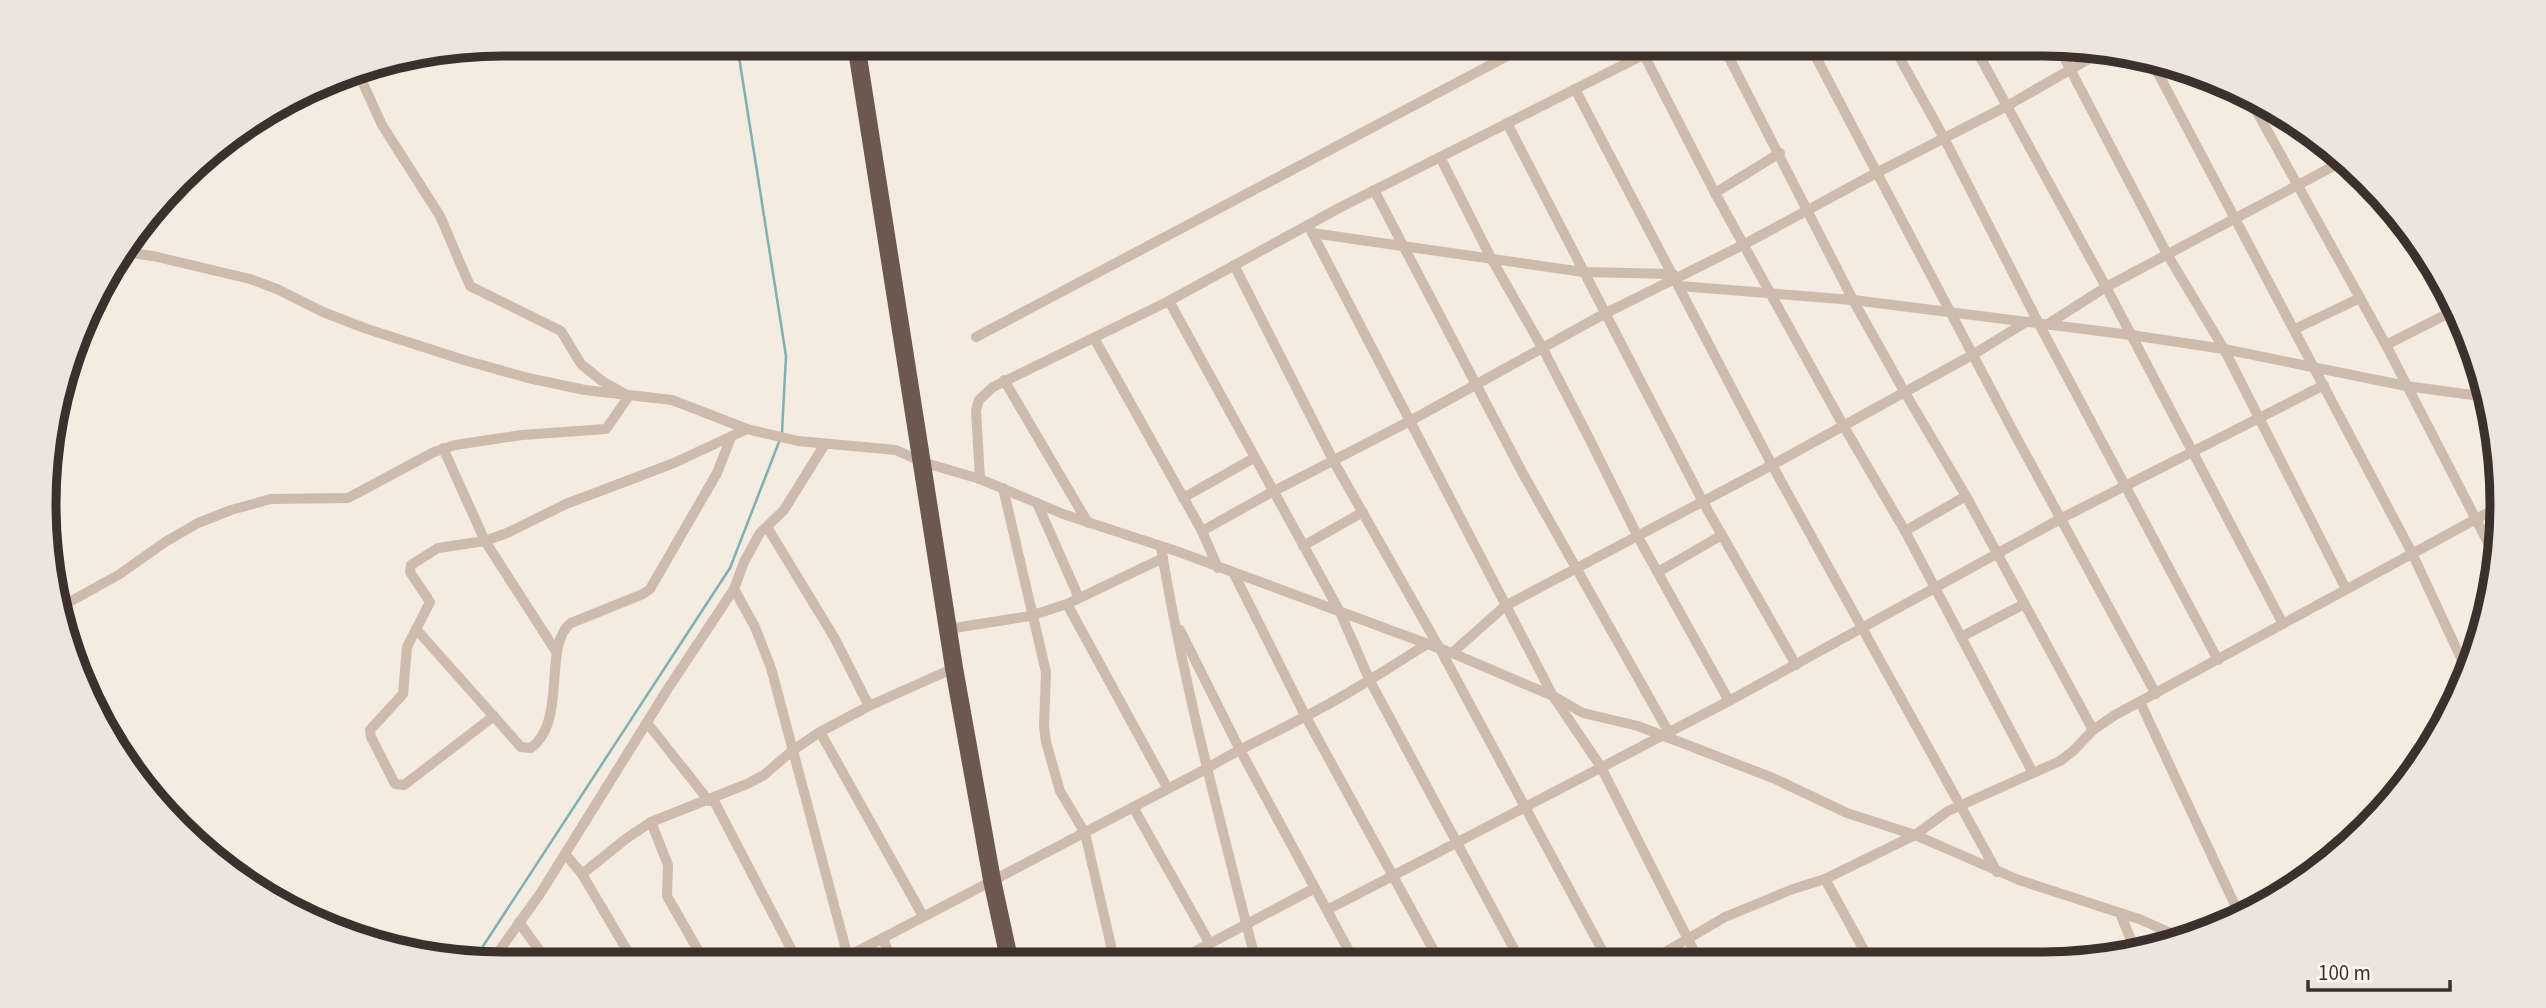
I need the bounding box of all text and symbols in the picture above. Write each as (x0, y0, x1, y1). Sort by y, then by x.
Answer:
scale bar (2308, 948, 2450, 992)
text: 100 m (2318, 958, 2371, 988)

